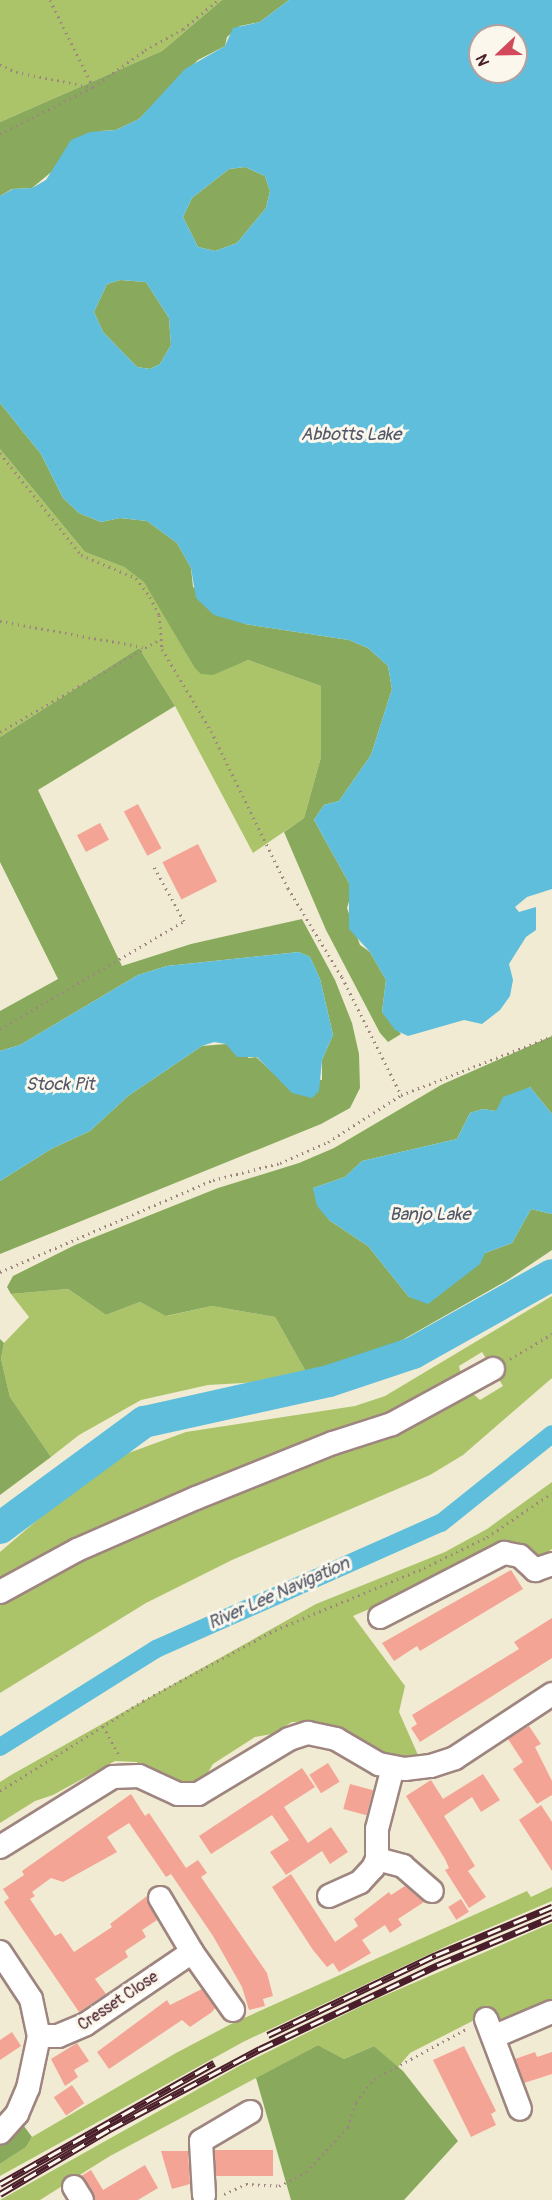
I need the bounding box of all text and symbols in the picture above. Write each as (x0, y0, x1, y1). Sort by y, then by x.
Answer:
north arrow (468, 24, 528, 84)
text: N (472, 51, 494, 69)
water label: Abbotts Lake (301, 424, 401, 446)
water label: Stock Pit (26, 1074, 94, 1096)
water label: Banjo Lake (390, 1204, 470, 1226)
water label: River Lee Navigation (205, 1553, 353, 1635)
street label: Cresset Close (74, 1967, 162, 2035)

